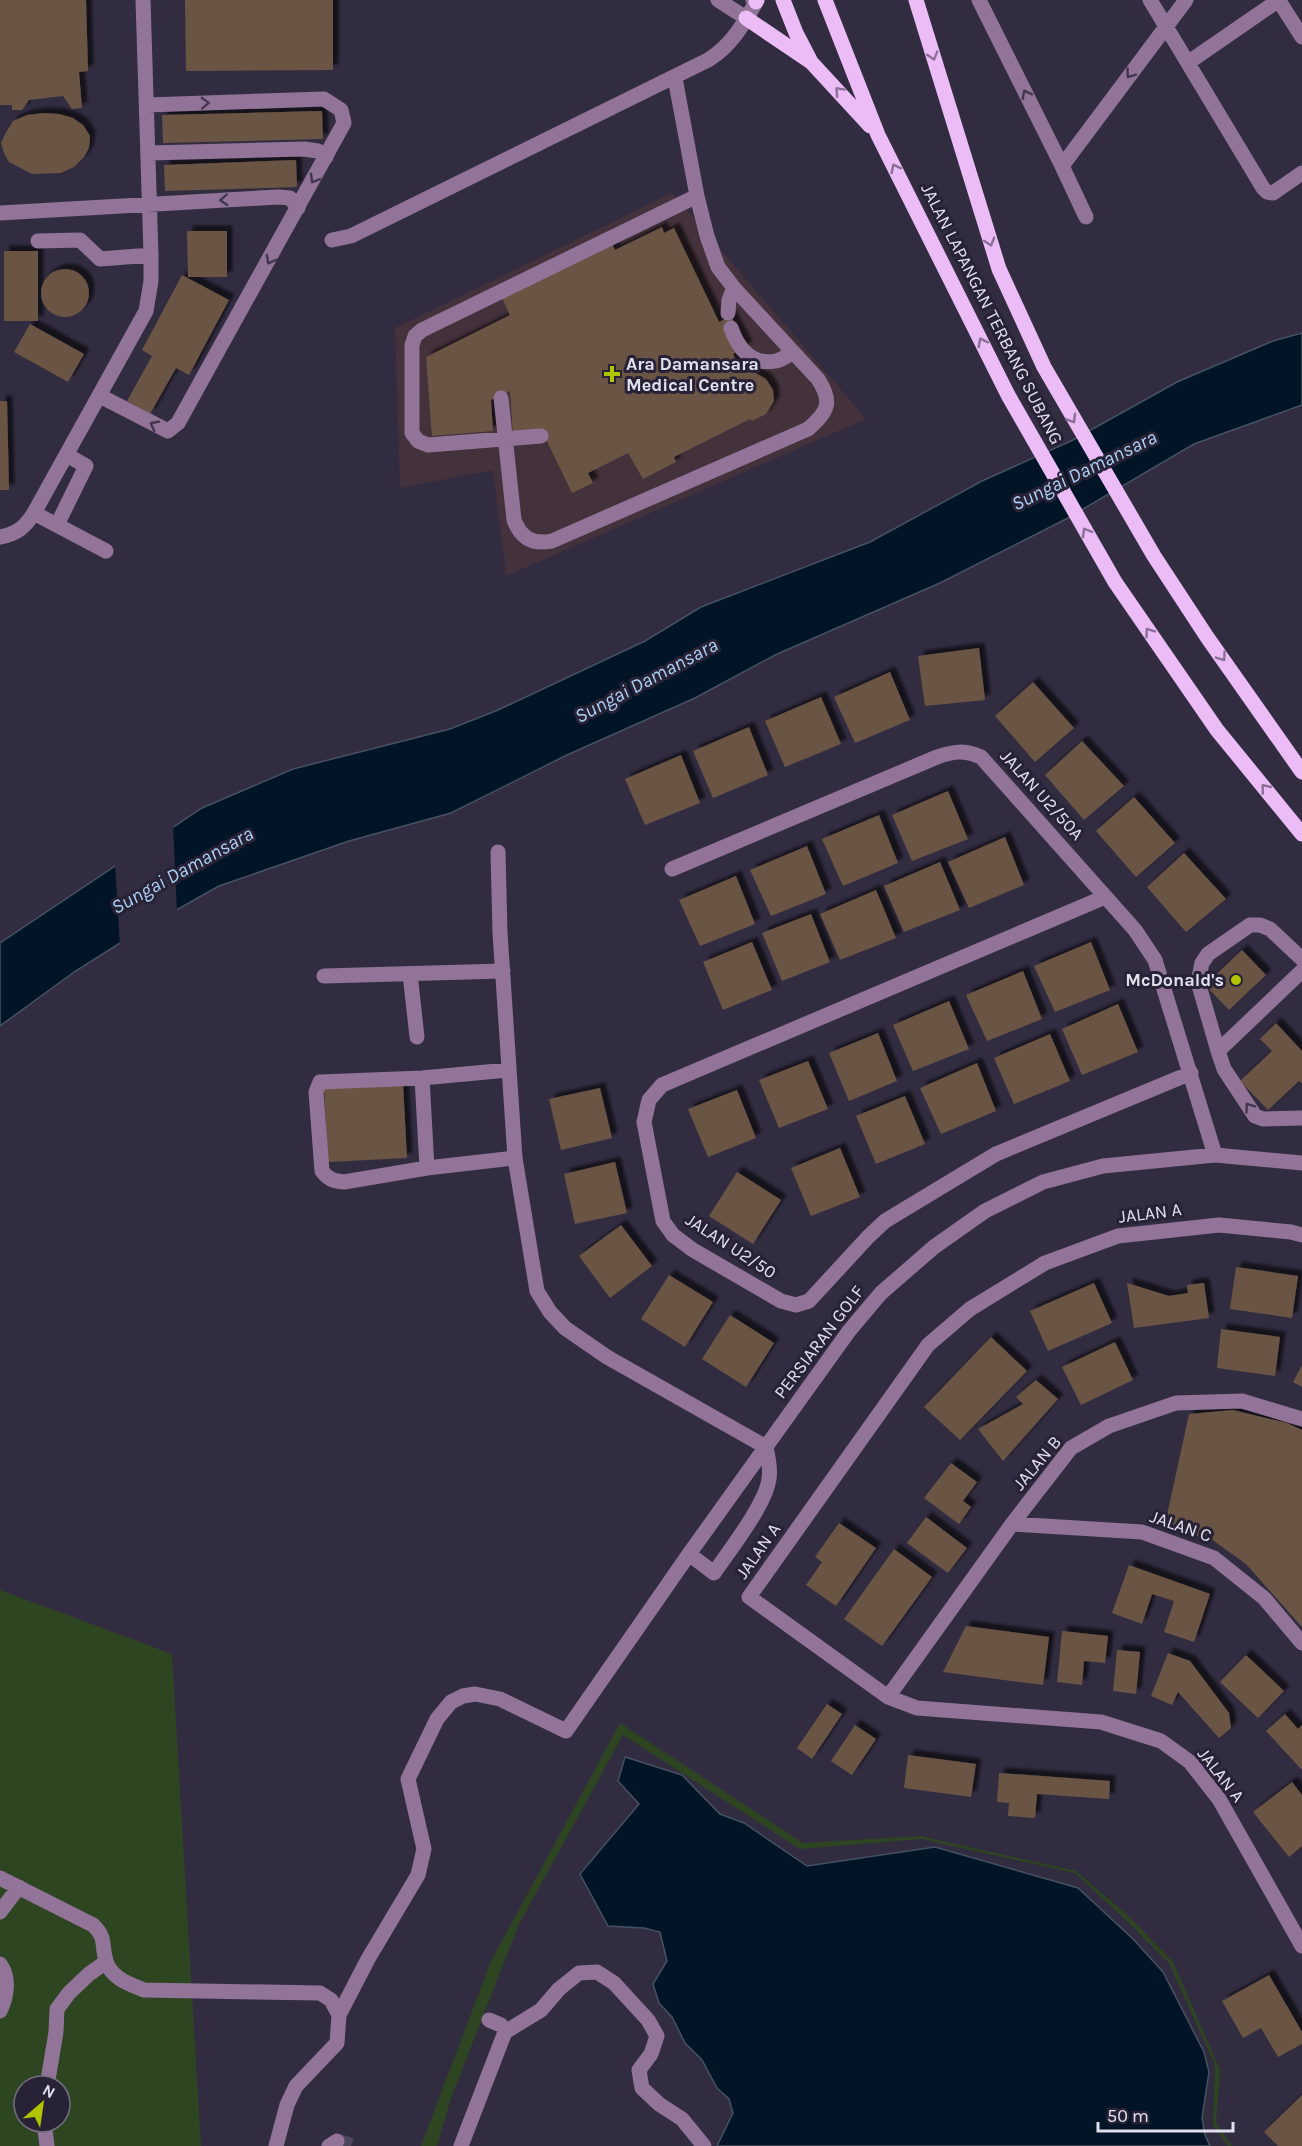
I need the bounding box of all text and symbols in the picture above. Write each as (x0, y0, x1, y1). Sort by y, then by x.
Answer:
one-way arrow (926, 50, 938, 61)
one-way arrow (1127, 67, 1138, 78)
one-way arrow (835, 88, 846, 98)
one-way arrow (1022, 89, 1033, 100)
one-way arrow (201, 97, 210, 109)
one-way arrow (890, 163, 902, 174)
one-way arrow (309, 173, 321, 183)
street label: JALAN LAPANGAN TERBANG SUBANG (916, 180, 1068, 448)
one-way arrow (219, 194, 228, 207)
one-way arrow (983, 236, 996, 247)
one-way arrow (266, 254, 277, 264)
one-way arrow (978, 338, 989, 349)
place label: Ara Damansara Medical Centre (626, 353, 759, 396)
marker: Ara Damansara Medical Centre (603, 365, 621, 383)
one-way arrow (1065, 412, 1076, 423)
one-way arrow (149, 420, 160, 432)
water label: Sungai Damansara (1008, 425, 1161, 516)
one-way arrow (1082, 528, 1094, 538)
one-way arrow (1145, 627, 1156, 638)
water label: Sungai Damansara (571, 633, 722, 728)
one-way arrow (1215, 651, 1226, 662)
street label: JALAN U2/50A (996, 745, 1088, 845)
one-way arrow (1261, 784, 1272, 795)
water label: Sungai Damansara (107, 822, 257, 919)
place label: McDonald's (1125, 969, 1224, 991)
marker: McDonald's (1229, 973, 1243, 987)
one-way arrow (1245, 1103, 1256, 1114)
street label: JALAN A (1117, 1198, 1183, 1228)
street label: JALAN U2/50 (682, 1209, 780, 1283)
street label: PERSIARAN GOLF (769, 1281, 869, 1403)
street label: JALAN B (1008, 1431, 1066, 1495)
street label: JALAN C (1147, 1505, 1215, 1547)
street label: JALAN A (731, 1519, 785, 1583)
street label: JALAN A (1193, 1743, 1249, 1807)
north arrow (12, 2074, 72, 2134)
text: N (39, 2080, 59, 2102)
scale bar (1098, 2095, 1233, 2133)
text: 50 m (1107, 2105, 1149, 2127)

